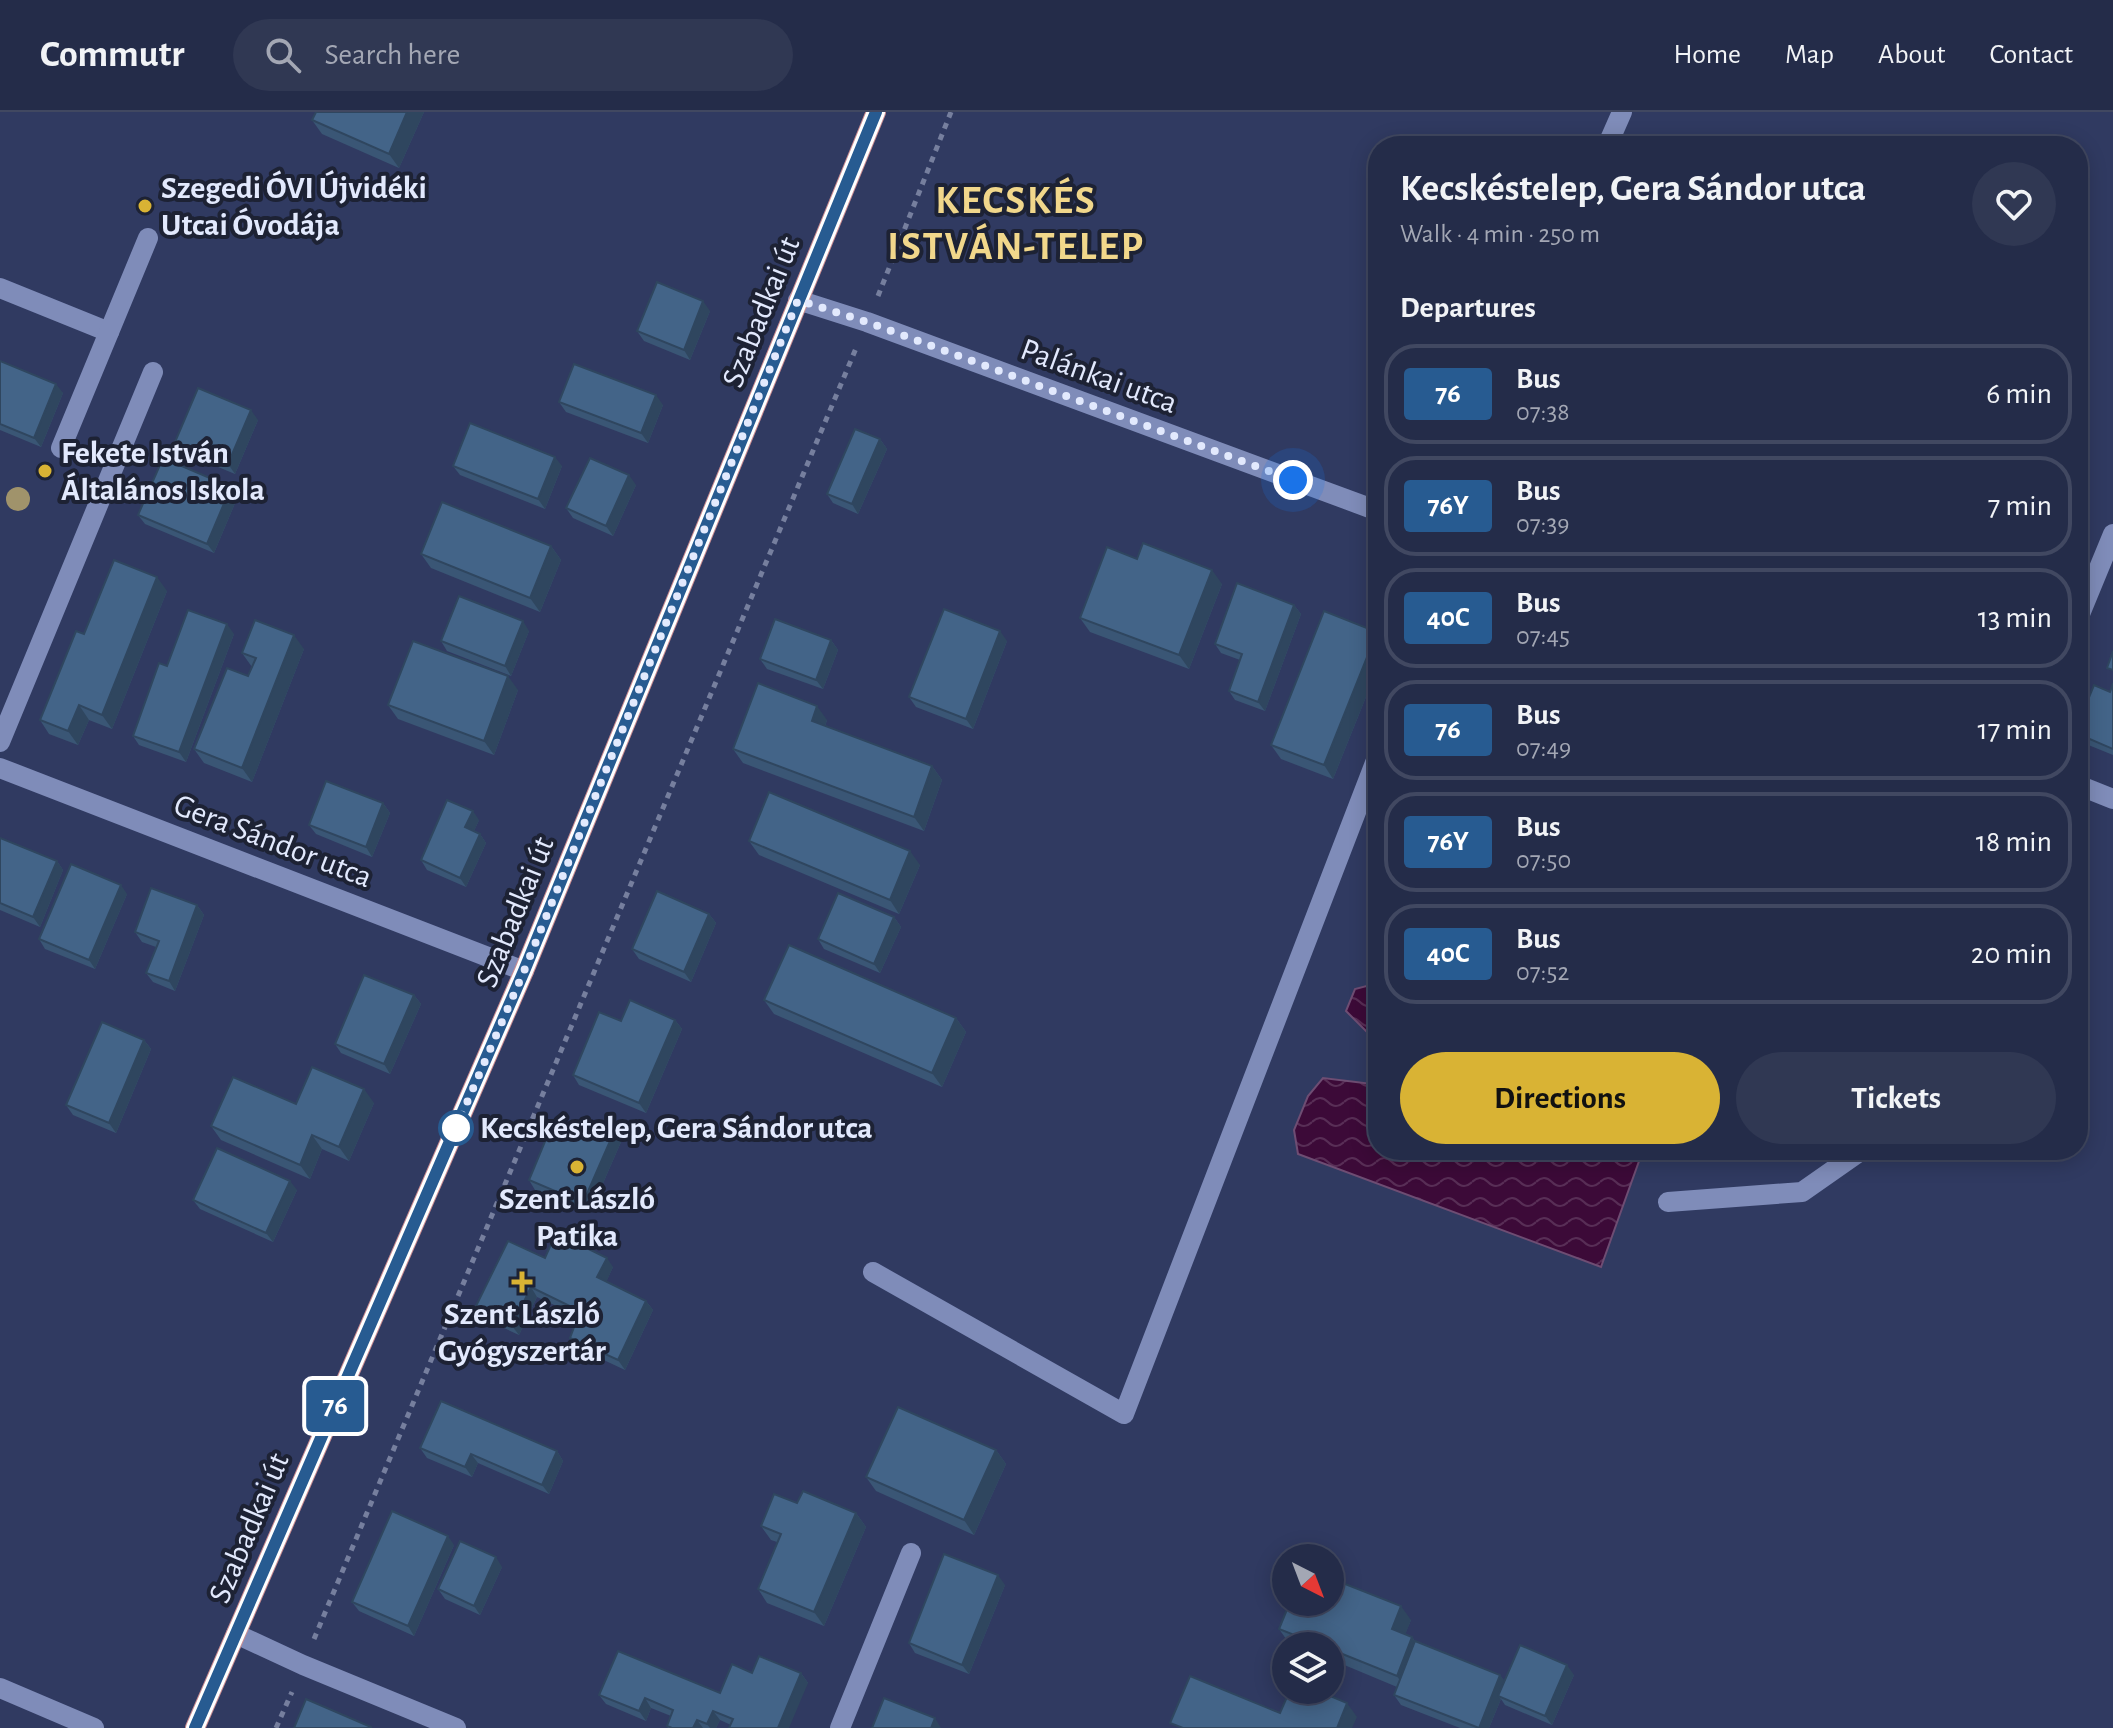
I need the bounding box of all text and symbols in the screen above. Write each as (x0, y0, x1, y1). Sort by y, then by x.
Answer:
search box (233, 19, 793, 91)
icon: search (261, 33, 305, 77)
text: Commutr (40, 36, 185, 74)
text: Search here (325, 40, 460, 70)
text: Home (1674, 41, 1741, 69)
text: Map (1785, 41, 1834, 69)
text: About (1878, 41, 1946, 69)
text: Contact (1990, 41, 2073, 69)
button: heart (1972, 162, 2056, 246)
place label: Szegedi ÓVI Újvidéki Utcai Óvodája (161, 170, 427, 241)
text: Kecskéstelep, Gera Sándor utca (1400, 170, 1866, 208)
district label: KECSKÉS ISTVÁN-TELEP (887, 177, 1145, 267)
marker: Szegedi ÓVI Újvidéki Utcai Óvodája (136, 197, 154, 215)
text: Walk · 4 min · 250 m (1400, 221, 1600, 247)
street label: Szabadkai út (716, 232, 806, 392)
text: Departures (1400, 293, 1536, 323)
street label: Palánkai utca (1016, 333, 1182, 419)
text: Bus (1516, 364, 1561, 394)
text: 6 min (1986, 379, 2052, 409)
text: 76 (1435, 380, 1461, 408)
text: 07:38 (1516, 399, 1570, 425)
place label: Fekete István Általános Iskola (61, 437, 265, 506)
your location (1273, 460, 1313, 500)
marker: Fekete István Általános Iskola (36, 462, 54, 480)
text: Bus (1516, 476, 1561, 506)
text: 7 min (1988, 491, 2052, 521)
text: 76Y (1427, 492, 1469, 520)
text: 07:39 (1516, 511, 1569, 537)
text: Bus (1516, 588, 1561, 618)
text: 13 min (1978, 603, 2052, 633)
text: 40C (1426, 604, 1470, 632)
text: 07:45 (1516, 623, 1570, 649)
text: Bus (1516, 700, 1561, 730)
text: 17 min (1977, 715, 2052, 745)
text: 76 (1435, 716, 1461, 744)
text: 07:49 (1516, 735, 1571, 761)
street label: Gera Sándor utca (170, 789, 376, 893)
text: Bus (1516, 812, 1561, 842)
text: 18 min (1976, 827, 2052, 857)
text: 76Y (1427, 828, 1469, 856)
street label: Szabadkai út (470, 832, 560, 992)
text: 07:50 (1516, 847, 1571, 873)
text: Bus (1516, 924, 1561, 954)
text: 20 min (1971, 939, 2052, 969)
text: 40C (1426, 940, 1470, 968)
text: 07:52 (1516, 959, 1569, 985)
button: Directions (1400, 1052, 1720, 1144)
button: Tickets (1736, 1052, 2056, 1144)
marker: Kecskéstelep, Gera Sándor utca (439, 1111, 473, 1145)
place label: Kecskéstelep, Gera Sándor utca (480, 1112, 873, 1144)
marker: Szent László Patika (568, 1158, 586, 1176)
place label: Szent László Patika (499, 1183, 655, 1252)
marker: Szent László Gyógyszertár (513, 1273, 531, 1291)
place label: Szent László Gyógyszertár (438, 1298, 606, 1367)
line badge: 76 (299, 1380, 371, 1432)
text: 76 (322, 1392, 348, 1420)
street label: Szabadkai út (203, 1449, 295, 1607)
north arrow (1272, 1544, 1344, 1616)
map controls (1272, 1544, 1344, 1704)
button: layers (1272, 1632, 1344, 1704)

